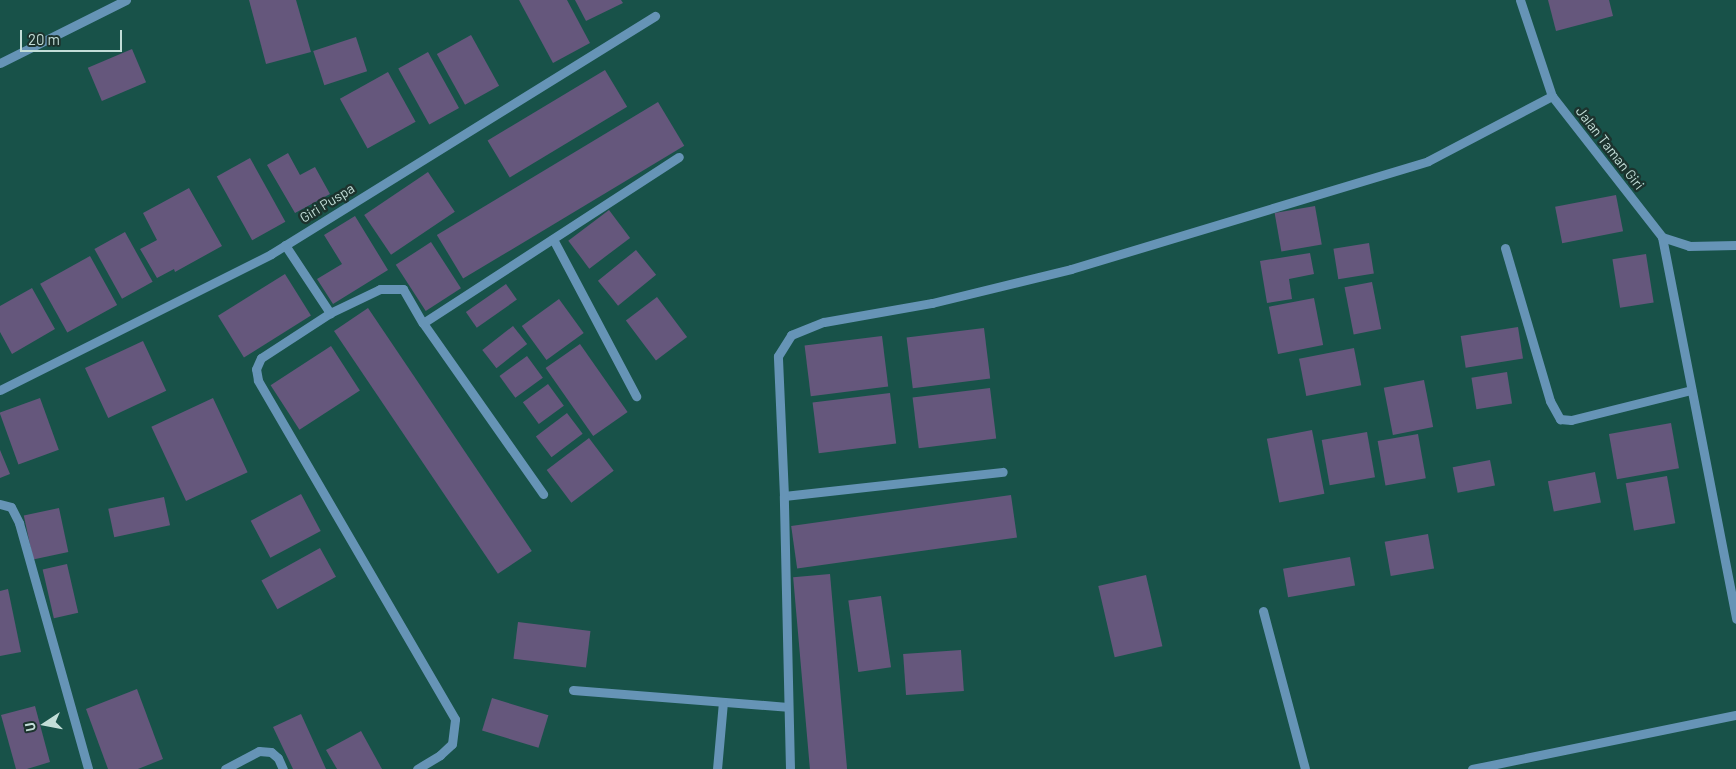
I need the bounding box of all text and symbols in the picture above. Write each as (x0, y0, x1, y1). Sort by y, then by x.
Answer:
scale bar (22, 20, 125, 52)
text: 20 m (28, 30, 60, 48)
street label: Jalan Taman Giri (1572, 103, 1648, 193)
street label: Giri Puspa (297, 180, 357, 226)
north arrow (20, 699, 70, 749)
text: U (21, 721, 39, 733)

